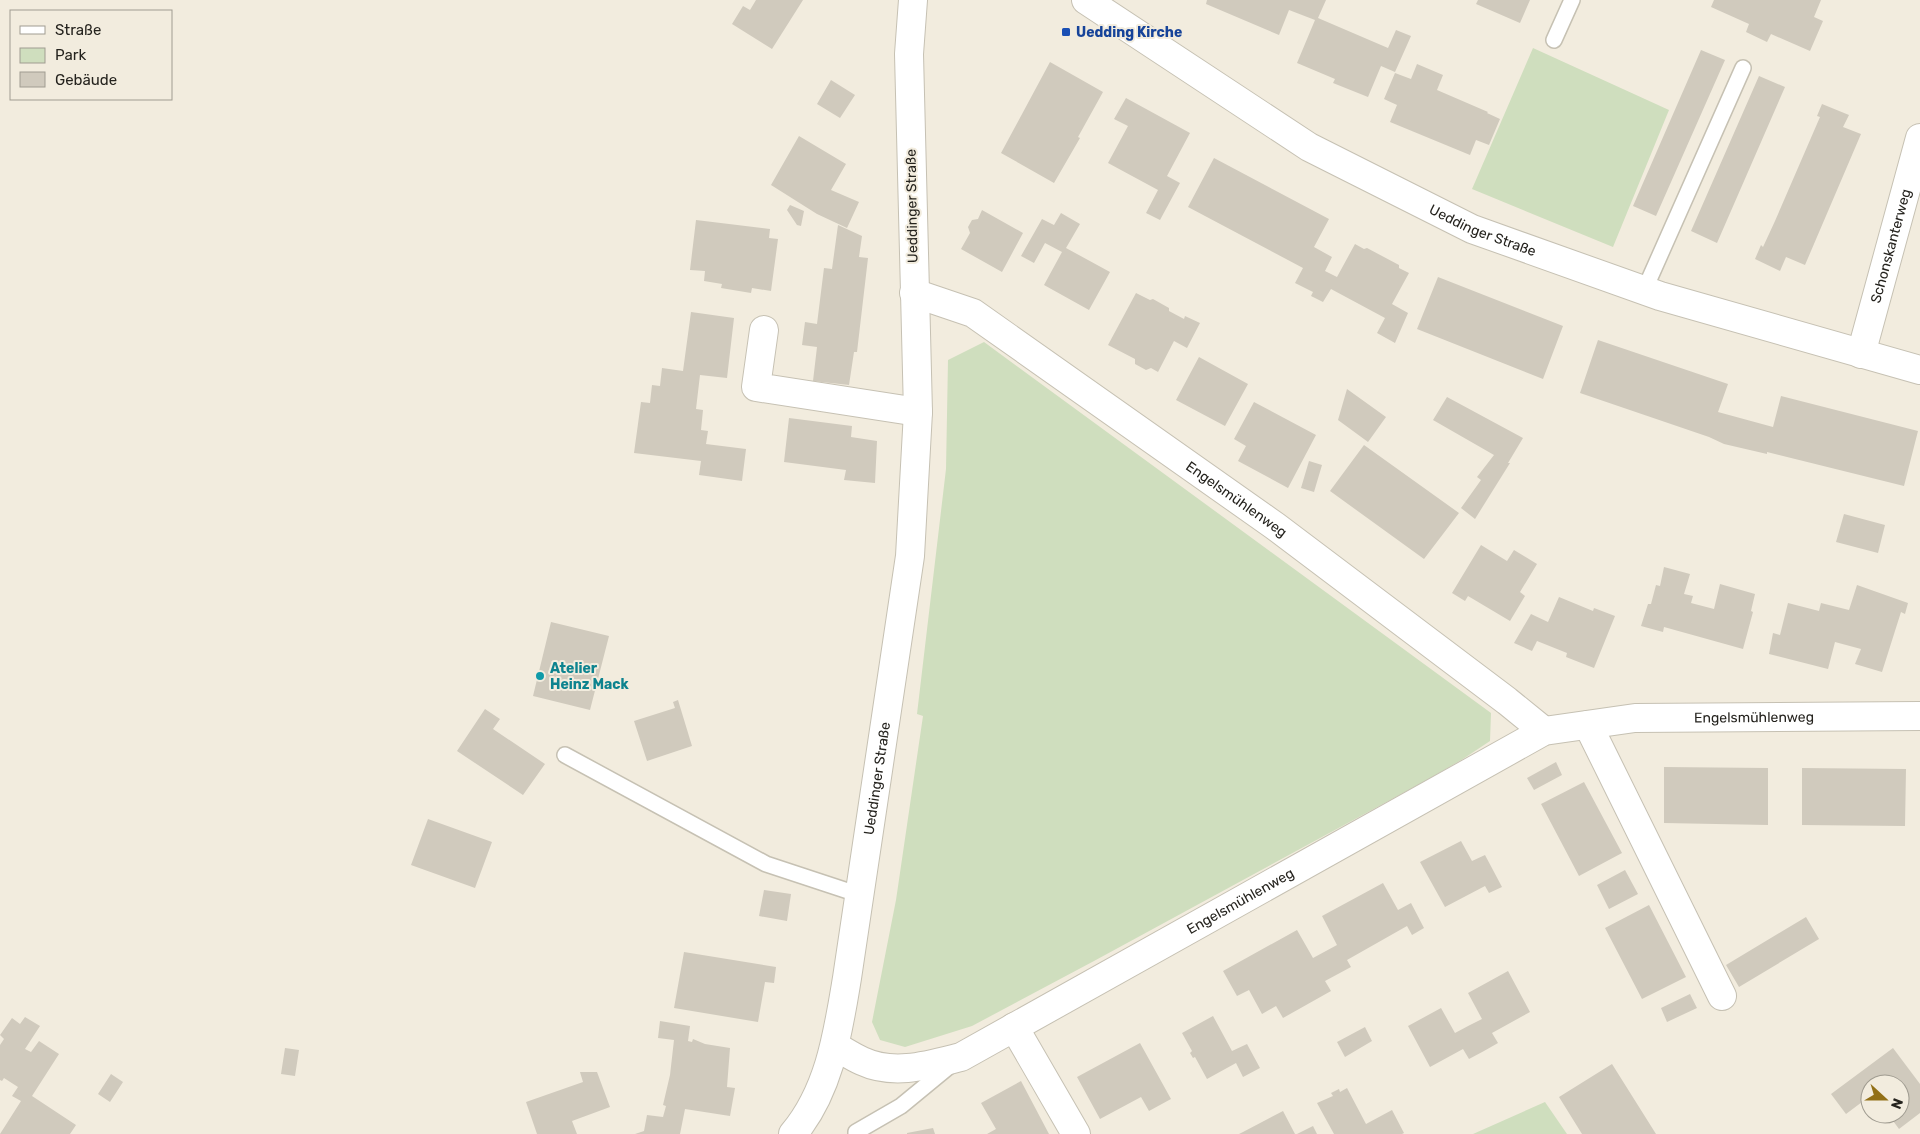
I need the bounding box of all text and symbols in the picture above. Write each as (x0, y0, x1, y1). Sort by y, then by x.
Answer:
legend (10, 10, 172, 100)
text: Straße (55, 21, 101, 39)
place label: Uedding Kirche (1076, 24, 1182, 41)
marker: Uedding Kirche (1060, 26, 1072, 38)
text: Park (55, 46, 86, 64)
text: Gebäude (55, 71, 117, 89)
street label: Ueddinger Straße (903, 149, 921, 263)
street label: Schonskanterweg (1867, 187, 1914, 305)
street label: Ueddinger Straße (1427, 200, 1539, 260)
street label: Engelsmühlenweg (1183, 457, 1291, 541)
place label: Atelier Heinz Mack (550, 660, 630, 693)
marker: Atelier Heinz Mack (534, 670, 546, 682)
street label: Engelsmühlenweg (1694, 708, 1814, 726)
street label: Ueddinger Straße (860, 721, 894, 836)
street label: Engelsmühlenweg (1184, 864, 1297, 938)
north arrow (1860, 1074, 1910, 1124)
text: N (1887, 1096, 1906, 1111)

